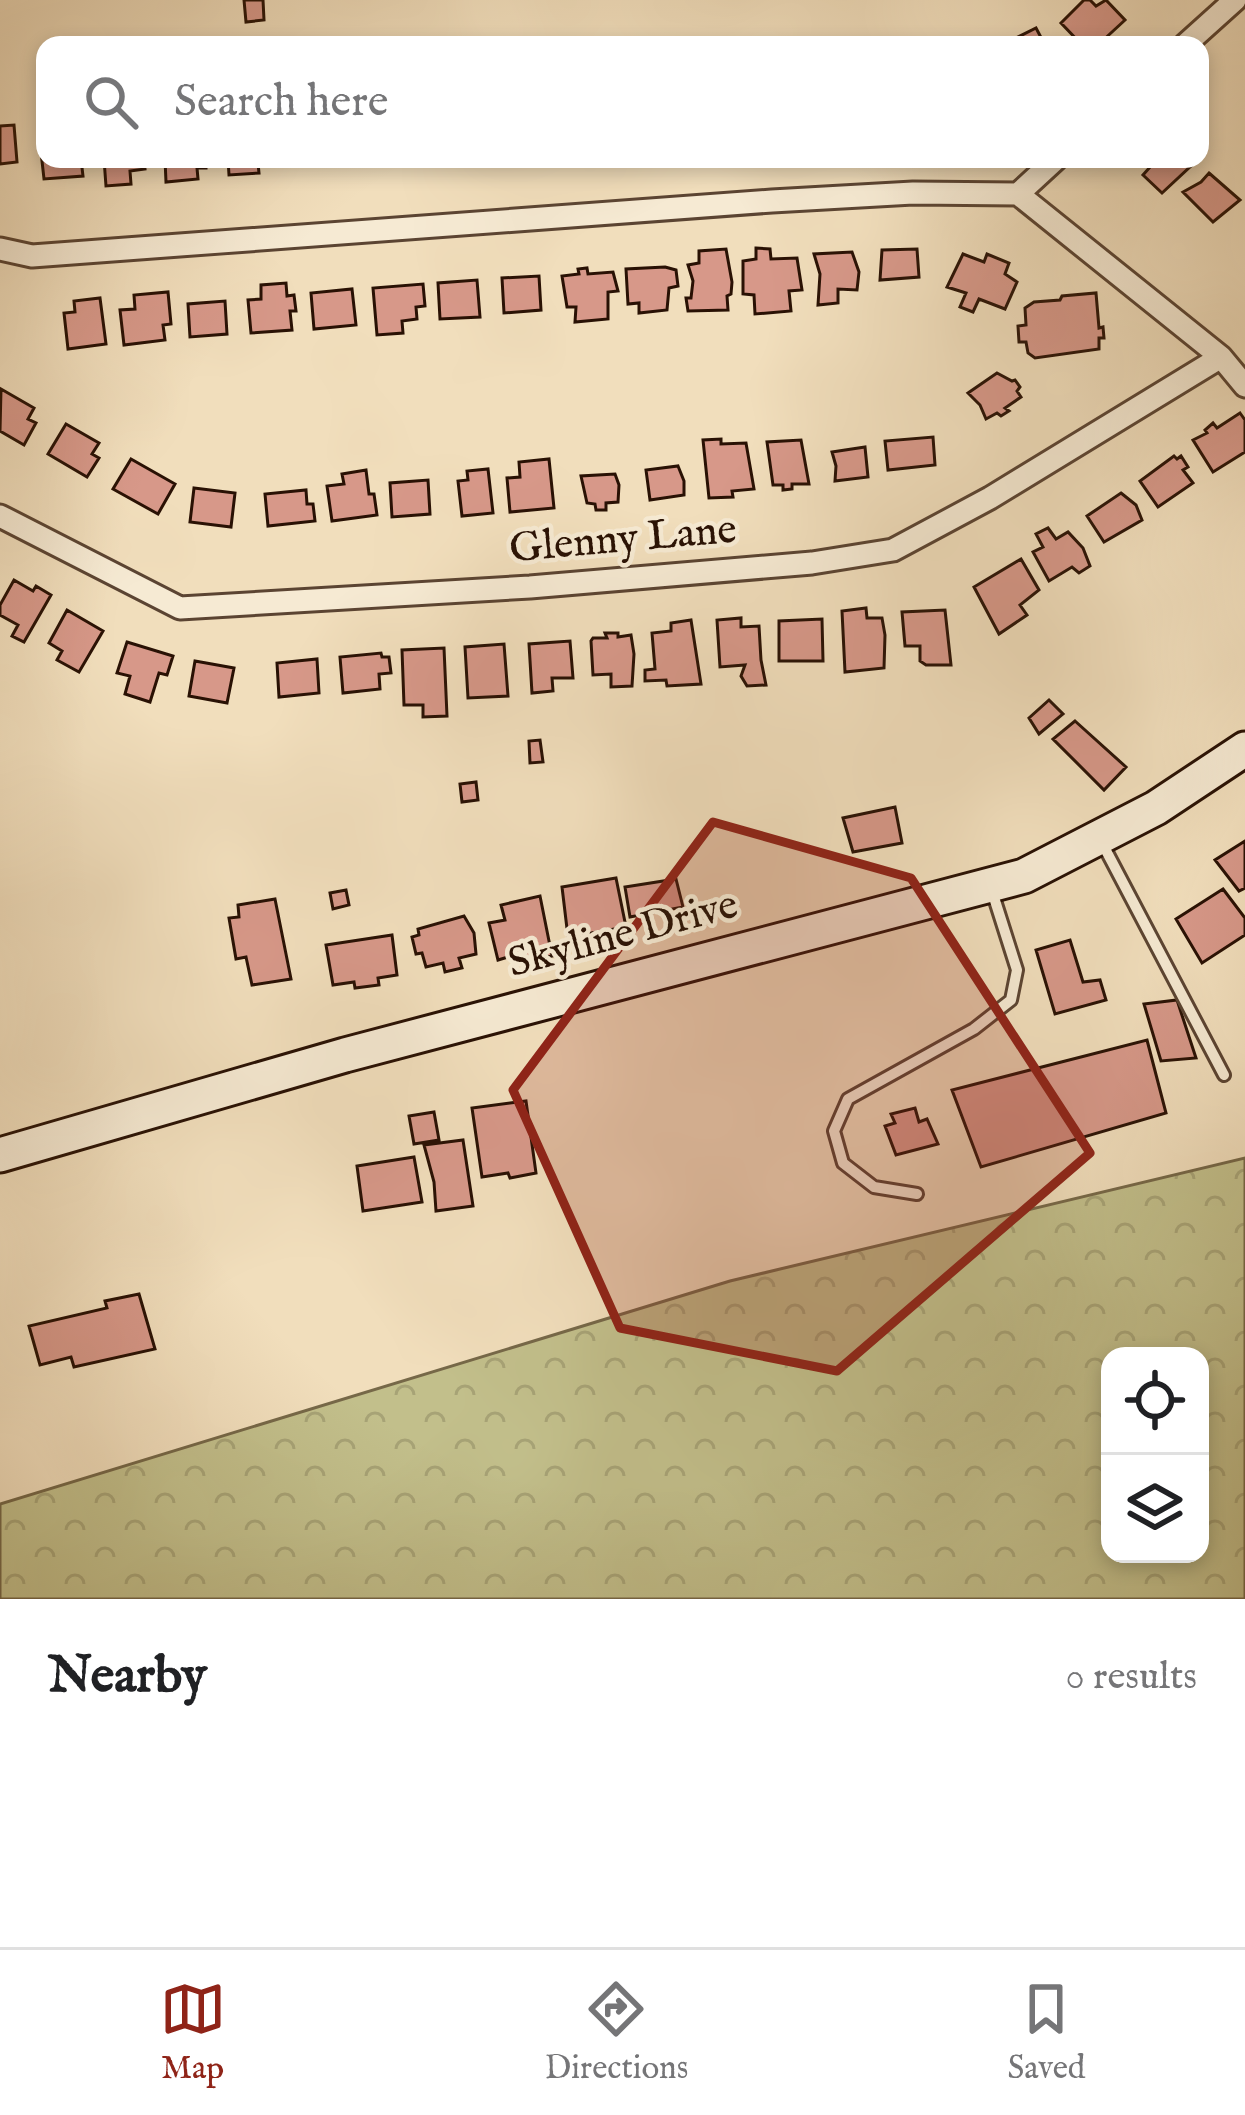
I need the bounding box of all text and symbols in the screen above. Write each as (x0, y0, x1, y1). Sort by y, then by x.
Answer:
search box (36, 36, 1209, 168)
icon: search (78, 69, 144, 135)
text: Search here (174, 74, 388, 131)
street label: Glenny Lane (507, 504, 739, 576)
street label: Skyline Drive (502, 879, 744, 991)
map controls (1101, 1347, 1209, 1563)
button: locate (1101, 1347, 1209, 1455)
button: layers (1101, 1455, 1209, 1563)
text: Nearby (48, 1645, 207, 1710)
text: 0 results (1065, 1653, 1197, 1702)
tab: Map (160, 1976, 226, 2090)
tab: Directions (545, 1976, 688, 2090)
tab: Saved (1007, 1976, 1085, 2090)

